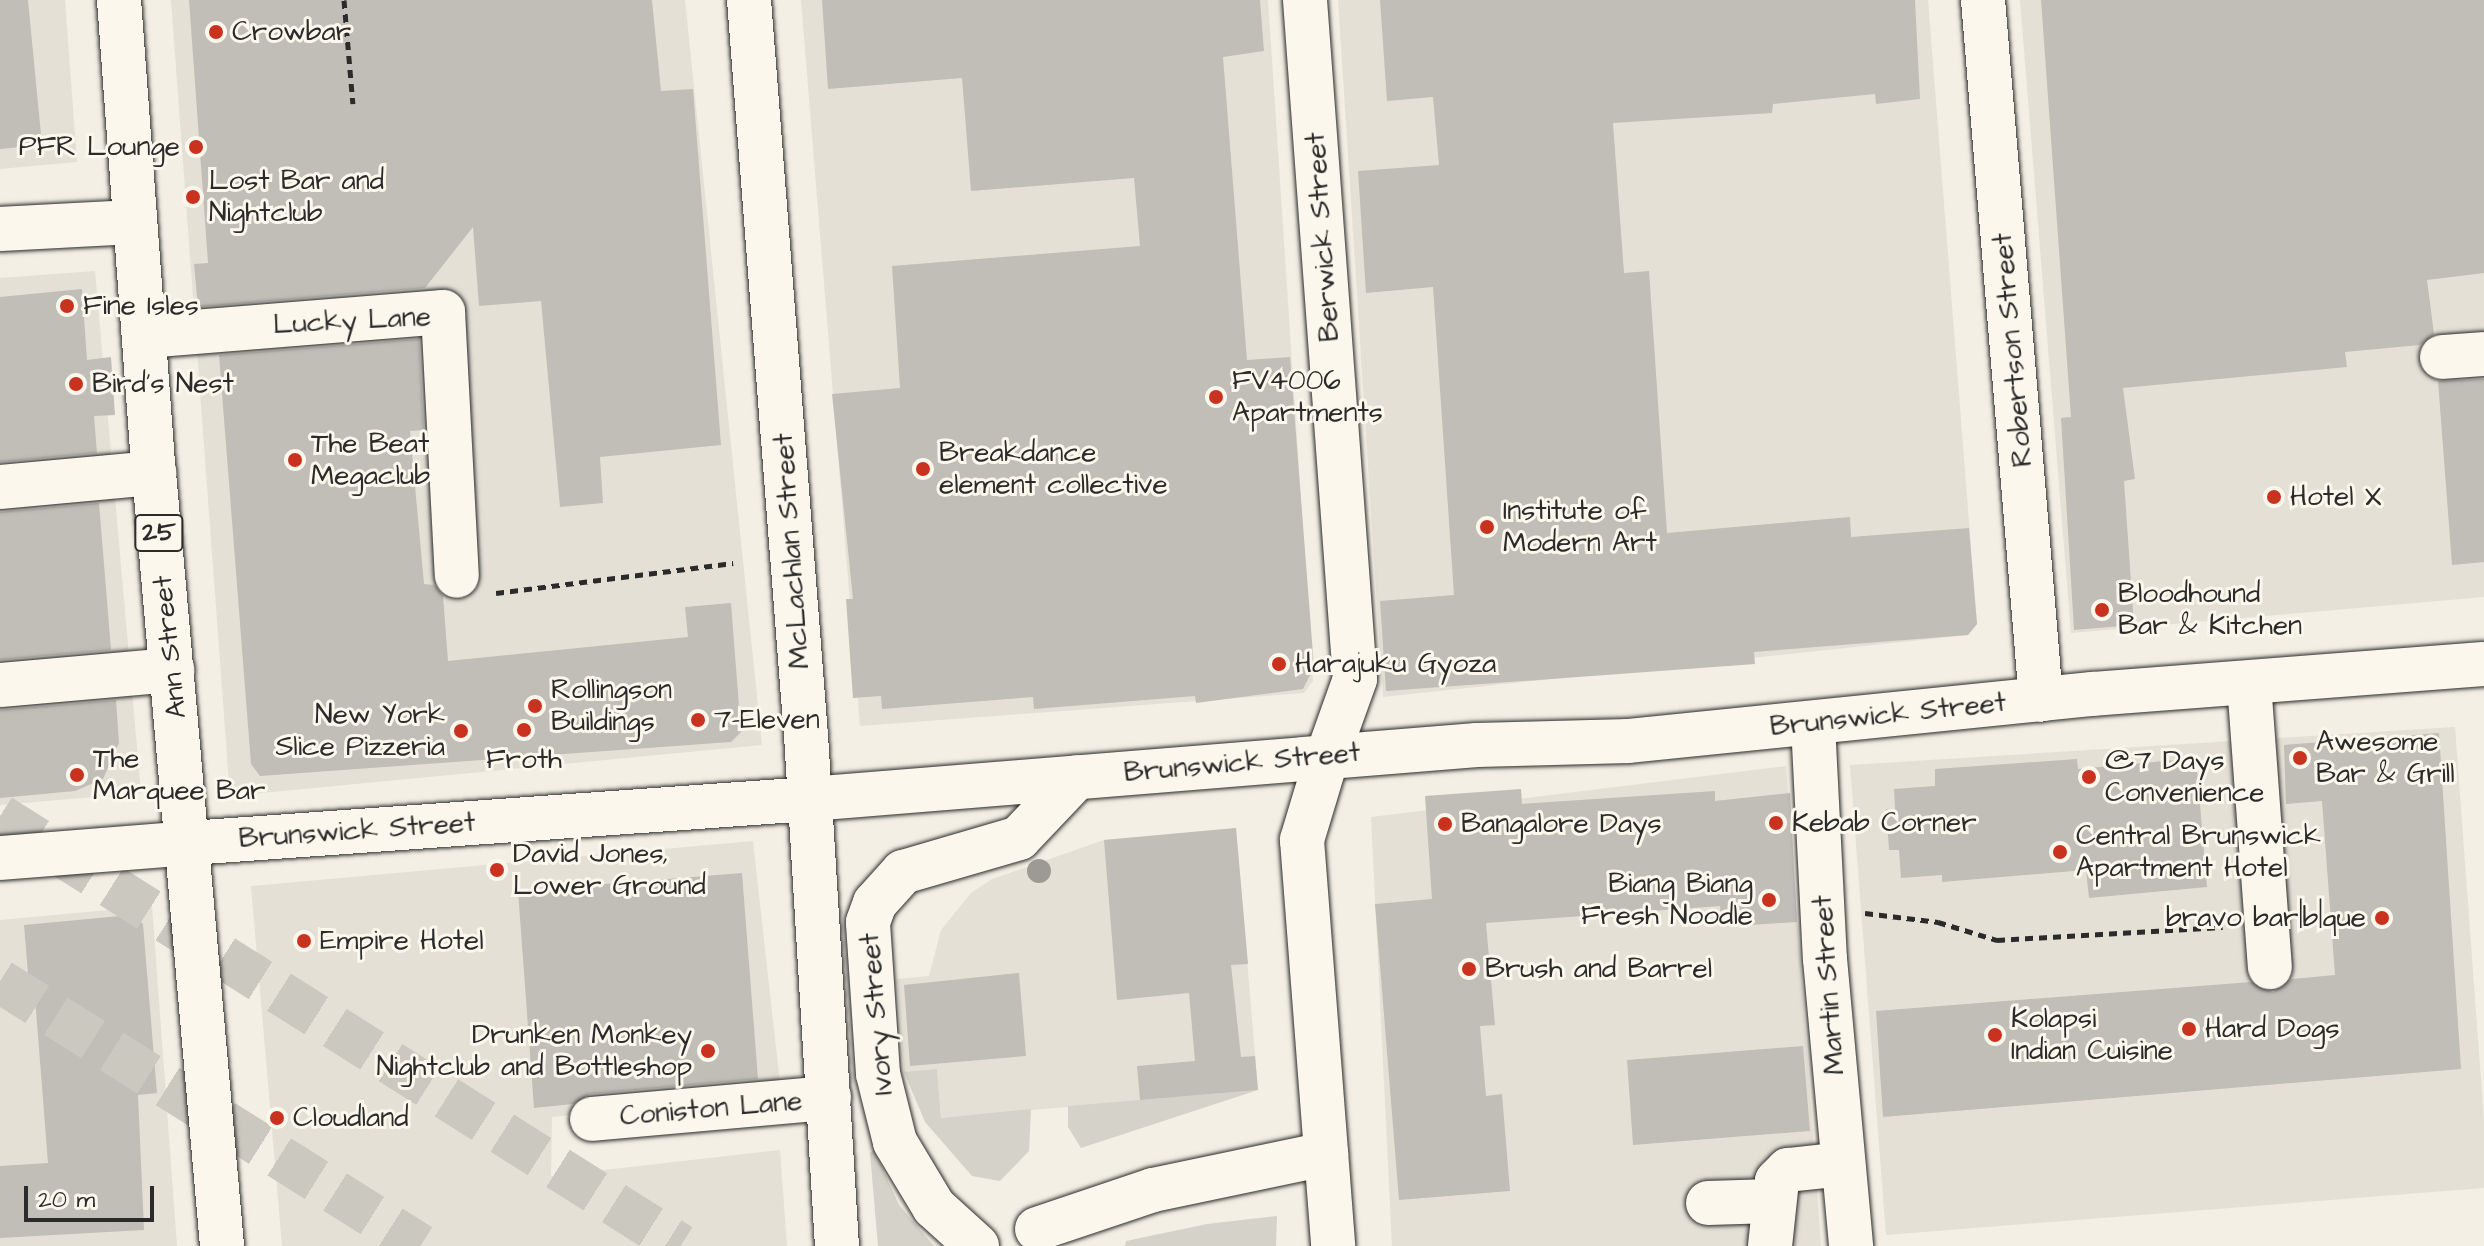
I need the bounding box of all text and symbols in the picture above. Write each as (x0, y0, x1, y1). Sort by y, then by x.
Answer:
place label: Crowbar (232, 15, 351, 49)
marker: Crowbar (207, 23, 225, 41)
place label: PFR Lounge (19, 130, 180, 164)
street label: Berwick Street (1299, 131, 1347, 343)
marker: PFR Lounge (187, 138, 205, 156)
place label: Lost Bar and Nightclub (209, 164, 384, 230)
marker: Lost Bar and Nightclub (184, 188, 202, 206)
street label: Robertson Street (1986, 232, 2040, 468)
place label: Fine Isles (83, 289, 199, 323)
marker: Fine Isles (58, 297, 76, 315)
street label: Lucky Lane (272, 300, 432, 342)
place label: FV4006 Apartments (1232, 364, 1383, 430)
place label: Bird's Nest (92, 367, 234, 401)
marker: Bird's Nest (67, 375, 85, 393)
marker: FV4006 Apartments (1207, 388, 1225, 406)
place label: The Beat Megaclub (311, 427, 430, 493)
street label: McLachlan Street (767, 432, 817, 670)
place label: Breakdance element collective (939, 436, 1168, 502)
marker: The Beat Megaclub (286, 451, 304, 469)
marker: Breakdance element collective (914, 460, 932, 478)
place label: Hotel X (2290, 480, 2382, 514)
marker: Hotel X (2265, 488, 2283, 506)
place label: Institute of Modern Art (1503, 494, 1657, 560)
road number: 25 (133, 511, 185, 555)
marker: Institute of Modern Art (1478, 518, 1496, 536)
street label: Ann Street (146, 574, 194, 720)
place label: Bloodhound Bar & Kitchen (2118, 577, 2302, 643)
marker: Bloodhound Bar & Kitchen (2093, 601, 2111, 619)
place label: Harajuku Gyoza (1295, 647, 1496, 681)
marker: Harajuku Gyoza (1270, 655, 1288, 673)
place label: Rollingson Buildings (551, 673, 672, 739)
street label: Brunswick Street (1768, 686, 2008, 744)
marker: Rollingson Buildings (526, 697, 544, 715)
place label: New York Slice Pizzeria (275, 698, 445, 764)
place label: 7-Eleven (714, 703, 820, 737)
marker: 7-Eleven (689, 711, 707, 729)
marker: Froth (515, 721, 533, 739)
marker: New York Slice Pizzeria (452, 722, 470, 740)
place label: Awesome Bar & Grill (2316, 725, 2455, 791)
street label: Brunswick Street (1122, 736, 1362, 790)
place label: The Marquee Bar (93, 742, 266, 808)
place label: Froth (486, 743, 562, 777)
place label: @7 Days Convenience (2105, 744, 2264, 810)
marker: Awesome Bar & Grill (2291, 749, 2309, 767)
marker: The Marquee Bar (68, 766, 86, 784)
marker: @7 Days Convenience (2080, 768, 2098, 786)
street label: Brunswick Street (238, 806, 476, 856)
place label: Kebab Corner (1792, 806, 1977, 840)
place label: Bangalore Days (1461, 807, 1662, 841)
marker: Kebab Corner (1767, 814, 1785, 832)
marker: Bangalore Days (1436, 815, 1454, 833)
place label: Central Brunswick Apartment Hotel (2076, 819, 2321, 885)
place label: David Jones, Lower Ground (513, 837, 706, 903)
marker: Central Brunswick Apartment Hotel (2051, 843, 2069, 861)
marker: David Jones, Lower Ground (488, 861, 506, 879)
place label: Biang Biang Fresh Noodle (1581, 867, 1753, 933)
marker: Biang Biang Fresh Noodle (1760, 891, 1778, 909)
street label: Martin Street (1806, 894, 1852, 1076)
place label: bravo bar|b|que (2166, 901, 2366, 935)
marker: bravo bar|b|que (2373, 909, 2391, 927)
place label: Empire Hotel (320, 924, 484, 958)
street label: Ivory Street (853, 931, 901, 1097)
marker: Empire Hotel (295, 932, 313, 950)
place label: Brush and Barrel (1485, 952, 1712, 986)
marker: Brush and Barrel (1460, 960, 1478, 978)
place label: Kolapsi Indian Cuisine (2011, 1002, 2173, 1068)
place label: Hard Dogs (2205, 1012, 2340, 1046)
place label: Drunken Monkey Nightclub and Bottleshop (376, 1018, 692, 1084)
marker: Hard Dogs (2180, 1020, 2198, 1038)
marker: Kolapsi Indian Cuisine (1986, 1026, 2004, 1044)
marker: Drunken Monkey Nightclub and Bottleshop (699, 1042, 717, 1060)
street label: Coniston Lane (618, 1084, 804, 1134)
place label: Cloudland (293, 1101, 409, 1135)
marker: Cloudland (268, 1109, 286, 1127)
scale bar (28, 1170, 158, 1220)
text: 20 m (38, 1183, 95, 1217)

